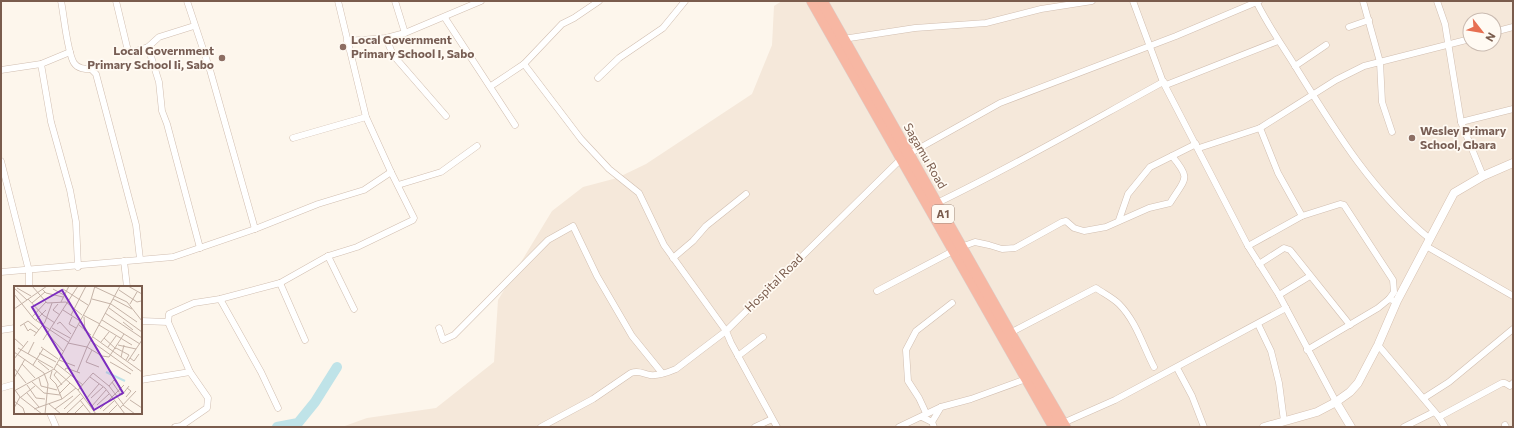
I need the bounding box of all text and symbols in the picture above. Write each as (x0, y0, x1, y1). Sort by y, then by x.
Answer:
north arrow (1462, 12, 1502, 52)
text: N (1483, 31, 1499, 44)
place label: Local Government Primary School I, Sabo (351, 32, 474, 60)
marker: Local Government Primary School I, Sabo (338, 42, 348, 52)
place label: Local Government Primary School Ii, Sabo (87, 43, 214, 71)
marker: Local Government Primary School Ii, Sabo (217, 53, 227, 63)
street label: Sagamu Road (901, 120, 950, 191)
place label: Wesley Primary School, Gbara (1420, 123, 1507, 151)
marker: Wesley Primary School, Gbara (1407, 133, 1417, 143)
road number: A1 (932, 205, 954, 223)
street label: Hospital Road (741, 250, 805, 314)
inset map (14, 286, 142, 414)

